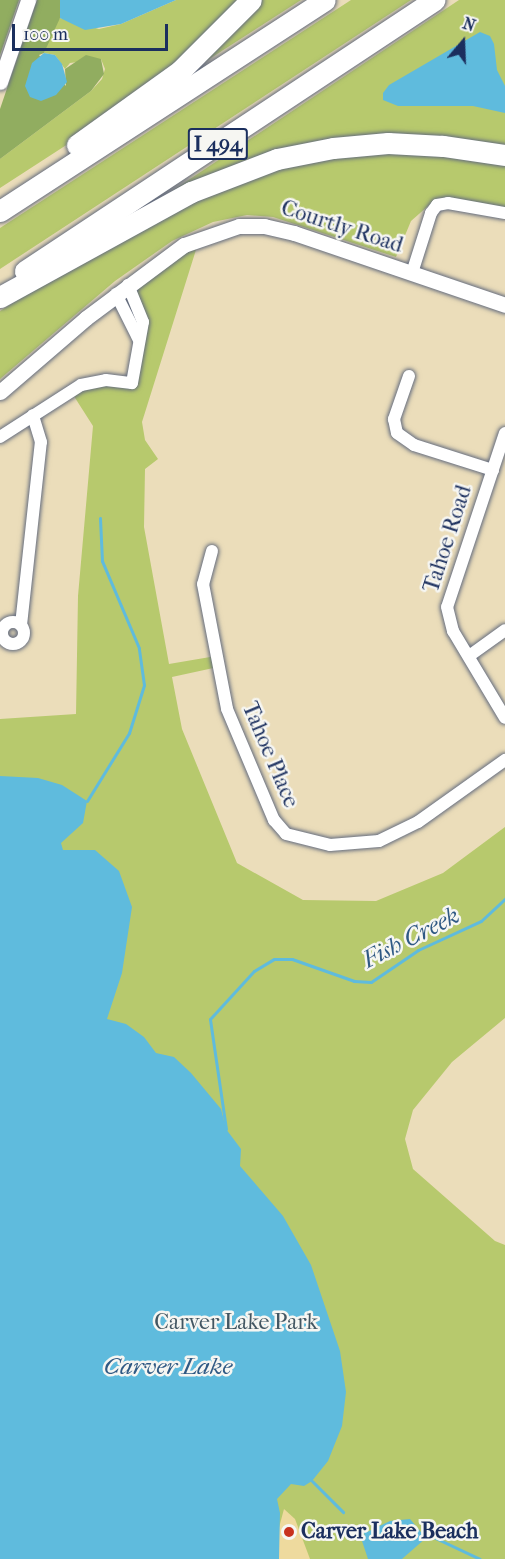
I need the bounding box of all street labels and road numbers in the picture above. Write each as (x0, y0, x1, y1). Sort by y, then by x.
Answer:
road number: I 494 (186, 126, 250, 162)
street label: Courtly Road (278, 195, 406, 259)
street label: Tahoe Road (418, 482, 478, 596)
street label: Tahoe Place (236, 698, 304, 812)

